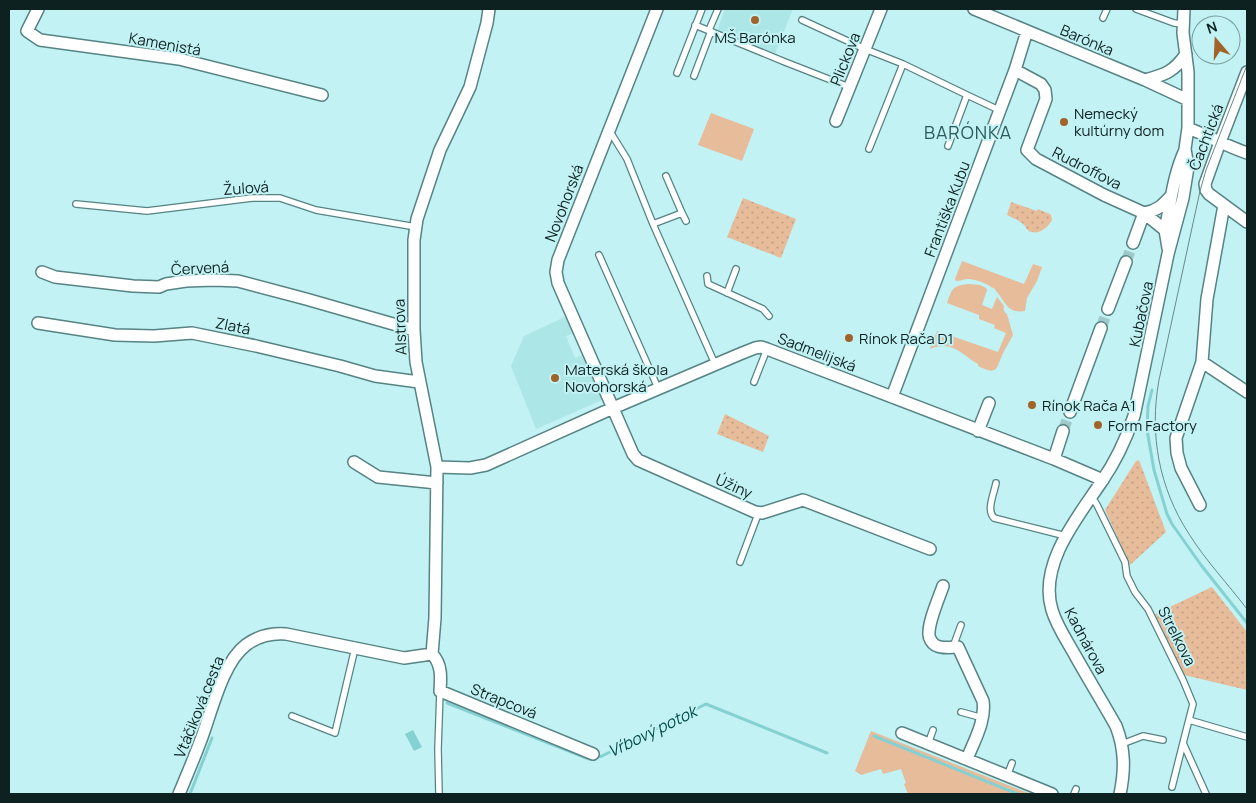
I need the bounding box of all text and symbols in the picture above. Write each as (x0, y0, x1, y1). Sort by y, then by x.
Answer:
marker: MŠ Barónka (749, 14, 761, 26)
north arrow (1191, 15, 1241, 65)
text: N (1204, 17, 1219, 38)
street label: Barónka (1057, 19, 1117, 61)
street label: Kamenistá (127, 27, 203, 61)
place label: MŠ Barónka (714, 27, 796, 48)
street label: Plickova (825, 29, 865, 89)
street label: Čachtická (1184, 101, 1228, 173)
place label: Nemecký kultúrny dom (1074, 103, 1164, 141)
marker: Nemecký kultúrny dom (1058, 116, 1070, 128)
district label: BARÓNKA (924, 120, 1012, 144)
street label: Rudroffova (1049, 142, 1125, 194)
street label: Františka Kubu (919, 158, 975, 260)
street label: Novohorská (540, 161, 588, 245)
street label: Žulová (222, 176, 270, 200)
street label: Červená (170, 256, 230, 280)
street label: Kubačova (1124, 279, 1158, 349)
street label: Alstrova (389, 299, 411, 355)
street label: Zlatá (214, 312, 252, 340)
street label: Sadmelijská (775, 327, 859, 377)
place label: Rínok Rača D1 (859, 328, 953, 349)
marker: Rínok Rača D1 (843, 332, 855, 344)
place label: Materská škola Novohorská (565, 359, 668, 397)
marker: Materská škola Novohorská (549, 372, 561, 384)
place label: Rínok Rača A1 (1042, 395, 1136, 416)
marker: Rínok Rača A1 (1026, 399, 1038, 411)
place label: Form Factory (1108, 415, 1197, 436)
marker: Form Factory (1092, 419, 1104, 431)
street label: Úžiny (712, 469, 756, 503)
street label: Strelkova (1153, 603, 1201, 669)
street label: Kadnárova (1060, 604, 1112, 678)
street label: Vtáčiková cesta (169, 653, 229, 761)
street label: Strapcová (468, 678, 540, 724)
water label: Vŕbový potok (604, 699, 702, 762)

